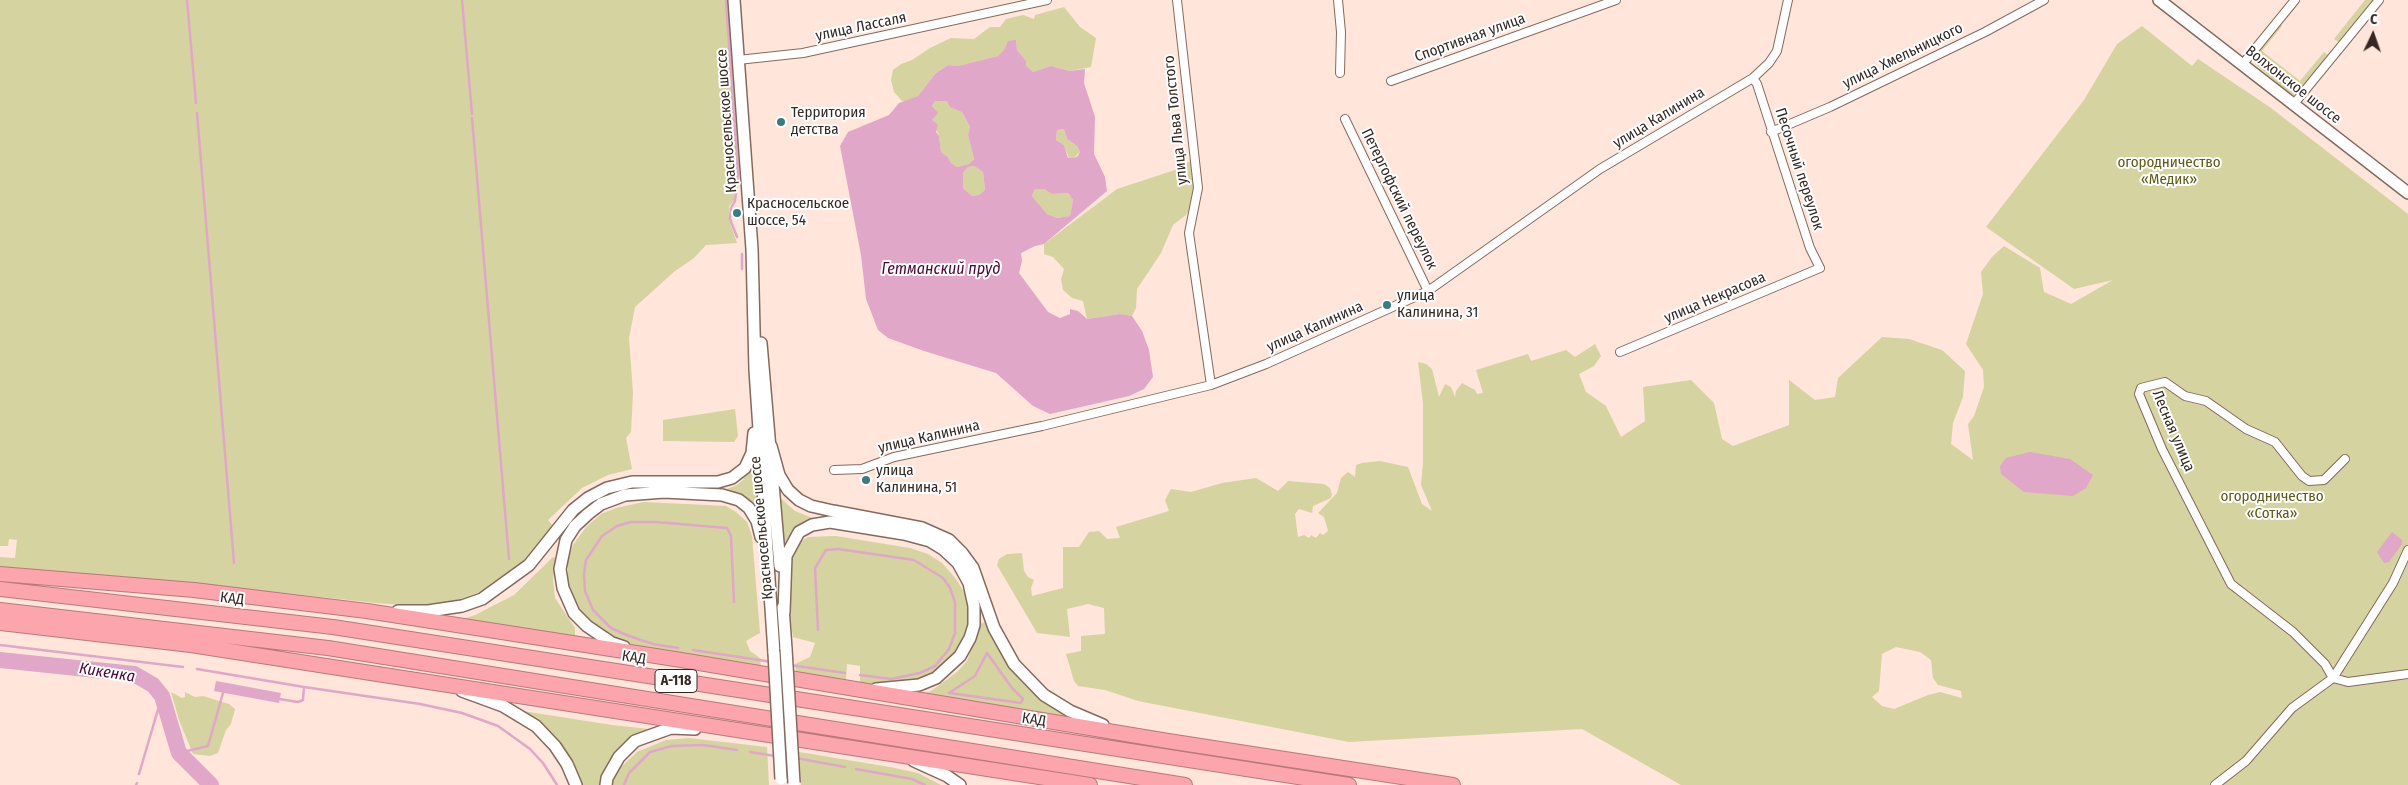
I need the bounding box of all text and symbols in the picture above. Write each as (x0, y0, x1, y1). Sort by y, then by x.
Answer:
street label: улица Лассаля (814, 9, 908, 45)
street label: Спортивная улица (1412, 10, 1528, 66)
north arrow (2348, 10, 2398, 60)
text: С (2370, 11, 2378, 28)
street label: улица Хмельницкого (1840, 19, 1966, 93)
street label: Волхонское шоссе (2242, 42, 2344, 128)
street label: Красносельское шоссе (713, 49, 741, 193)
street label: улица Льва Толстого (1160, 54, 1192, 186)
street label: улица Калинина (1610, 84, 1708, 152)
place label: Территория детства (791, 104, 866, 139)
street label: Песочный переулок (1771, 106, 1827, 232)
marker: Территория детства (775, 116, 787, 128)
street label: Петергофский переулок (1357, 126, 1441, 272)
park label: огородничество «Медик» (2117, 154, 2221, 189)
place label: Красносельское шоссе, 54 (747, 195, 849, 230)
marker: Красносельское шоссе, 54 (731, 207, 743, 219)
water label: Гетманский пруд (882, 260, 1000, 280)
street label: улица Некрасова (1662, 268, 1768, 328)
place label: улица Калинина, 31 (1397, 287, 1478, 322)
street label: улица Калинина (1264, 298, 1366, 356)
marker: улица Калинина, 31 (1381, 299, 1393, 311)
street label: Лесная улица (2148, 388, 2198, 474)
street label: улица Калинина (877, 417, 981, 457)
street label: Красносельское шоссе (747, 455, 777, 601)
place label: улица Калинина, 51 (876, 462, 957, 497)
marker: улица Калинина, 51 (860, 474, 872, 486)
park label: огородничество «Сотка» (2220, 488, 2324, 523)
street label: КАД (219, 589, 245, 609)
street label: КАД (621, 647, 647, 669)
water label: Кикенка (78, 659, 136, 687)
road number: А-118 (655, 669, 697, 692)
street label: КАД (1021, 709, 1047, 731)

